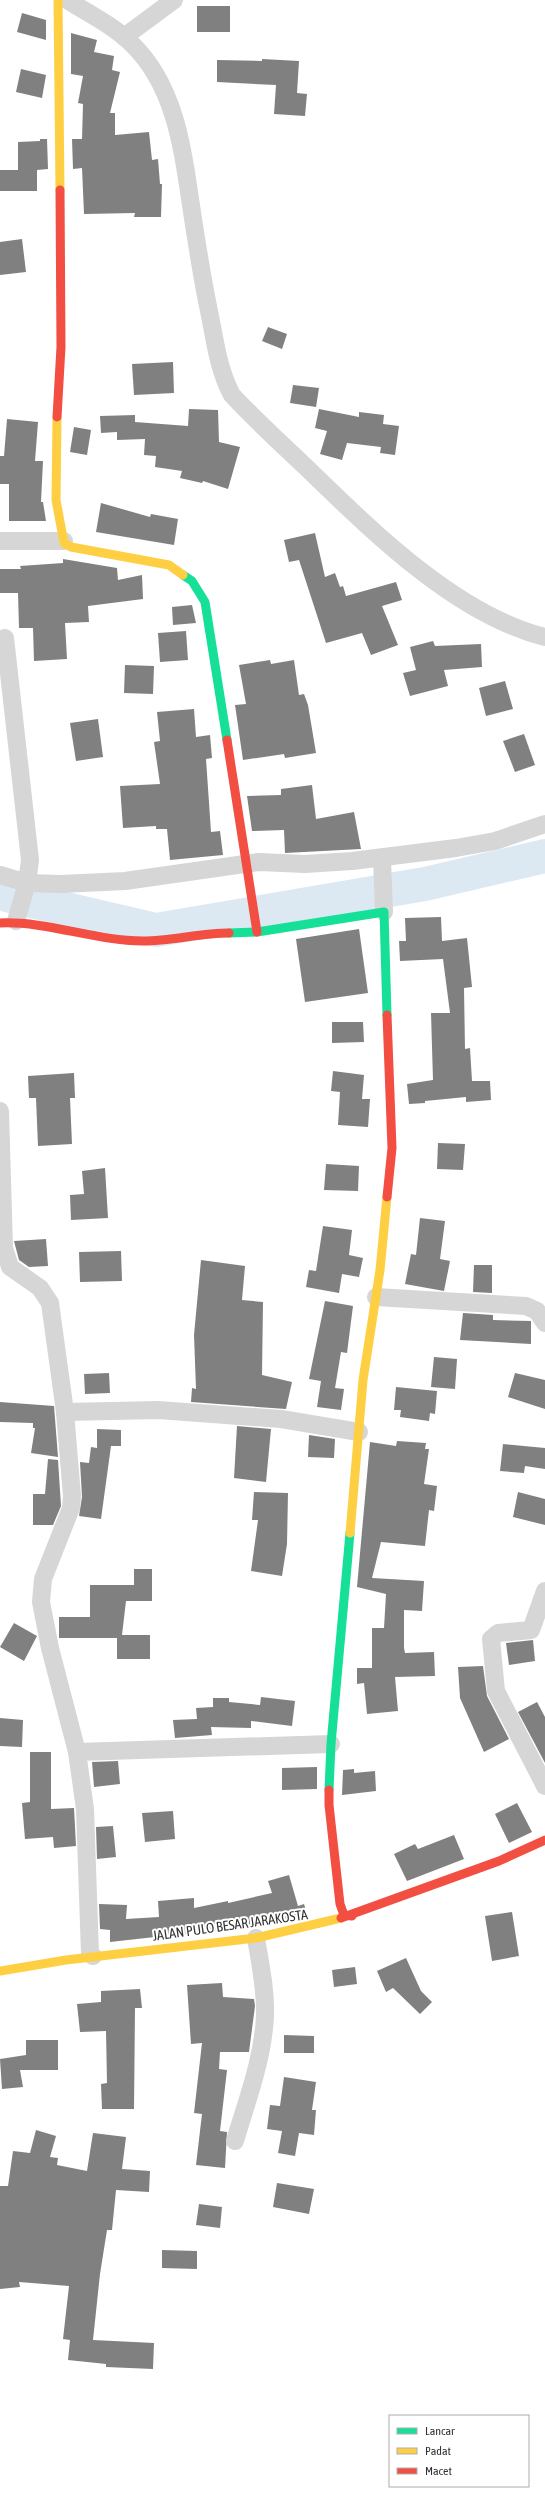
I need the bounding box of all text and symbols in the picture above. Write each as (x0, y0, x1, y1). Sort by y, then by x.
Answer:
street label: JALAN PULO BESAR JARAKOSTA (151, 1906, 309, 1944)
legend (389, 2415, 529, 2487)
text: Lancar (425, 2424, 455, 2438)
text: Padat (425, 2444, 451, 2458)
text: Macet (425, 2464, 453, 2478)

